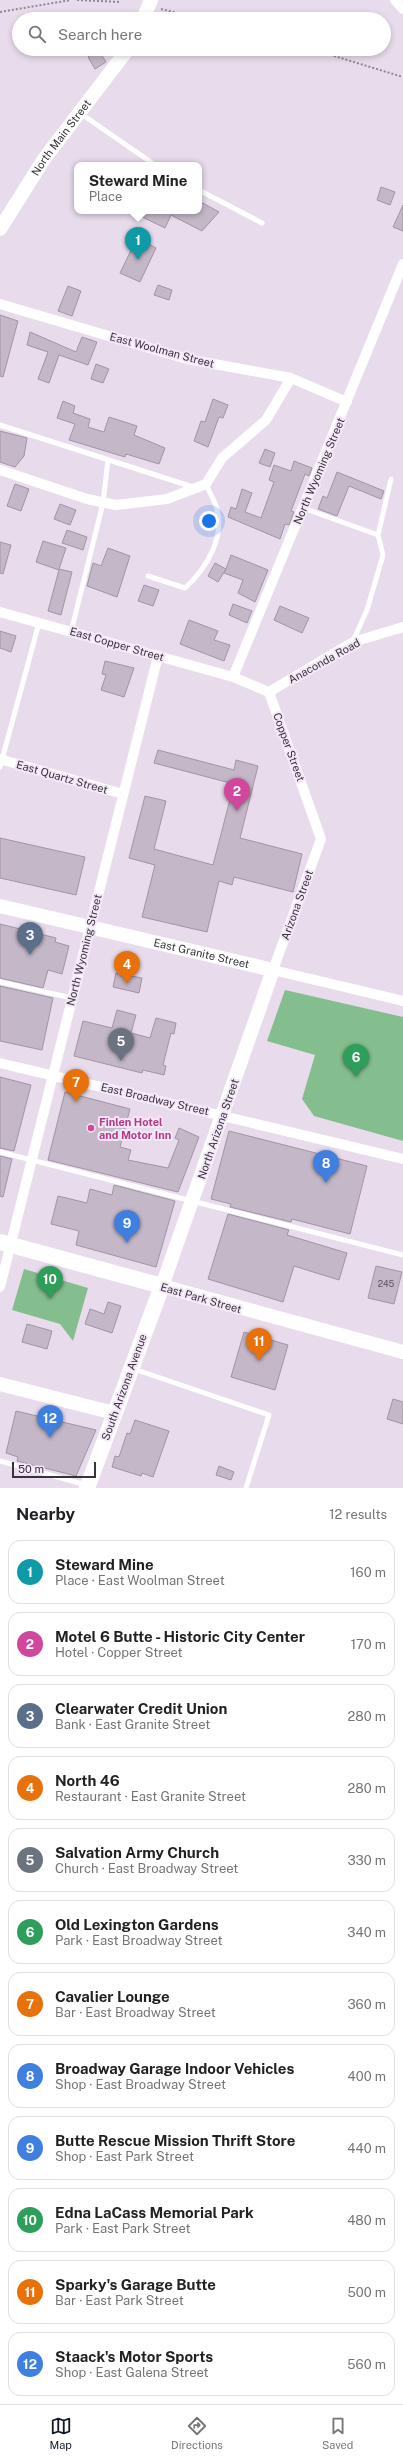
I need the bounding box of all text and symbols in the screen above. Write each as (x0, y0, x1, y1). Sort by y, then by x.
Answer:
search box (12, 12, 391, 56)
icon: search (26, 23, 48, 45)
text: Search here (58, 26, 142, 43)
street label: North Main Street (29, 97, 93, 178)
popup (74, 162, 202, 214)
text: Steward Mine (89, 172, 187, 189)
text: Place (89, 189, 122, 204)
pin: 1 (125, 227, 151, 260)
street label: East Woolman Street (109, 330, 215, 370)
street label: North Wyoming Street (291, 416, 347, 526)
your location (199, 511, 219, 531)
street label: East Copper Street (69, 625, 165, 663)
street label: Anaconda Road (286, 636, 362, 686)
street label: Copper Street (271, 711, 307, 783)
street label: East Quartz Street (15, 758, 109, 796)
pin: 2 (224, 778, 250, 811)
street label: Arizona Street (279, 868, 315, 942)
street label: North Wyoming Street (64, 893, 104, 1007)
pin: 3 (17, 922, 43, 955)
street label: East Granite Street (153, 936, 250, 970)
pin: 4 (114, 951, 140, 984)
pin: 5 (108, 1028, 134, 1061)
pin: 6 (343, 1044, 369, 1077)
pin: 7 (63, 1069, 89, 1102)
street label: North Arizona Street (195, 1077, 241, 1181)
street label: East Broadway Street (100, 1081, 210, 1117)
place label: Finlen Hotel and Motor Inn (99, 1116, 171, 1141)
marker: Finlen Hotel and Motor Inn (86, 1123, 96, 1133)
pin: 8 (313, 1150, 339, 1183)
pin: 9 (114, 1210, 140, 1243)
pin: 10 (37, 1266, 63, 1299)
house number: 245 (378, 1278, 395, 1289)
street label: East Park Street (159, 1281, 243, 1315)
pin: 11 (246, 1328, 272, 1361)
street label: South Arizona Avenue (99, 1332, 149, 1442)
pin: 12 (37, 1405, 63, 1438)
scale bar (12, 1460, 96, 1479)
text: 50 m (18, 1463, 44, 1475)
text: Nearby (16, 1504, 75, 1524)
text: 12 results (329, 1507, 387, 1522)
text: Steward Mine (55, 1556, 154, 1573)
text: 1 (27, 1565, 33, 1580)
text: 160 m (350, 1565, 386, 1580)
text: Place · East Woolman Street (55, 1573, 225, 1588)
text: Motel 6 Butte - Historic City Center (55, 1628, 305, 1645)
text: 2 (26, 1637, 34, 1652)
text: 170 m (351, 1637, 386, 1652)
text: Hotel · Copper Street (55, 1645, 183, 1660)
text: Clearwater Credit Union (55, 1700, 227, 1717)
text: 3 (26, 1709, 34, 1724)
text: 280 m (348, 1709, 386, 1724)
text: Bank · East Granite Street (55, 1717, 210, 1732)
text: North 46 (55, 1772, 120, 1789)
text: 4 (26, 1781, 34, 1796)
text: 280 m (348, 1781, 386, 1796)
text: Restaurant · East Granite Street (55, 1789, 246, 1804)
text: Salvation Army Church (55, 1844, 219, 1861)
text: 5 (26, 1853, 34, 1868)
text: 330 m (347, 1853, 386, 1868)
text: Church · East Broadway Street (55, 1861, 238, 1876)
text: Old Lexington Gardens (55, 1916, 219, 1933)
text: 6 (26, 1925, 34, 1940)
text: 340 m (347, 1925, 386, 1940)
text: Park · East Broadway Street (55, 1933, 223, 1948)
text: Cavalier Lounge (55, 1988, 170, 2005)
text: 7 (26, 1997, 34, 2012)
text: 360 m (348, 1997, 386, 2012)
text: Bar · East Broadway Street (55, 2005, 216, 2020)
text: Broadway Garage Indoor Vehicles (55, 2060, 294, 2077)
text: 8 (26, 2069, 34, 2084)
text: 400 m (348, 2069, 386, 2084)
text: Shop · East Broadway Street (55, 2077, 226, 2092)
text: Butte Rescue Mission Thrift Store (55, 2132, 295, 2149)
text: 9 (26, 2141, 34, 2156)
text: 440 m (347, 2141, 386, 2156)
text: Shop · East Park Street (55, 2149, 194, 2164)
text: Edna LaCass Memorial Park (55, 2204, 254, 2221)
text: 10 (23, 2213, 37, 2228)
text: 480 m (347, 2213, 386, 2228)
text: Park · East Park Street (55, 2221, 191, 2236)
text: Sparky's Garage Butte (55, 2276, 216, 2293)
text: 11 (24, 2285, 36, 2300)
text: 500 m (347, 2285, 386, 2300)
text: Bar · East Park Street (55, 2293, 184, 2308)
text: Staack's Motor Sports (55, 2348, 213, 2365)
text: 12 (23, 2357, 37, 2372)
text: 560 m (347, 2357, 386, 2372)
text: Shop · East Galena Street (55, 2365, 209, 2380)
tab: Map (50, 2415, 72, 2451)
tab: Directions (171, 2415, 223, 2451)
tab: Saved (322, 2415, 353, 2451)

